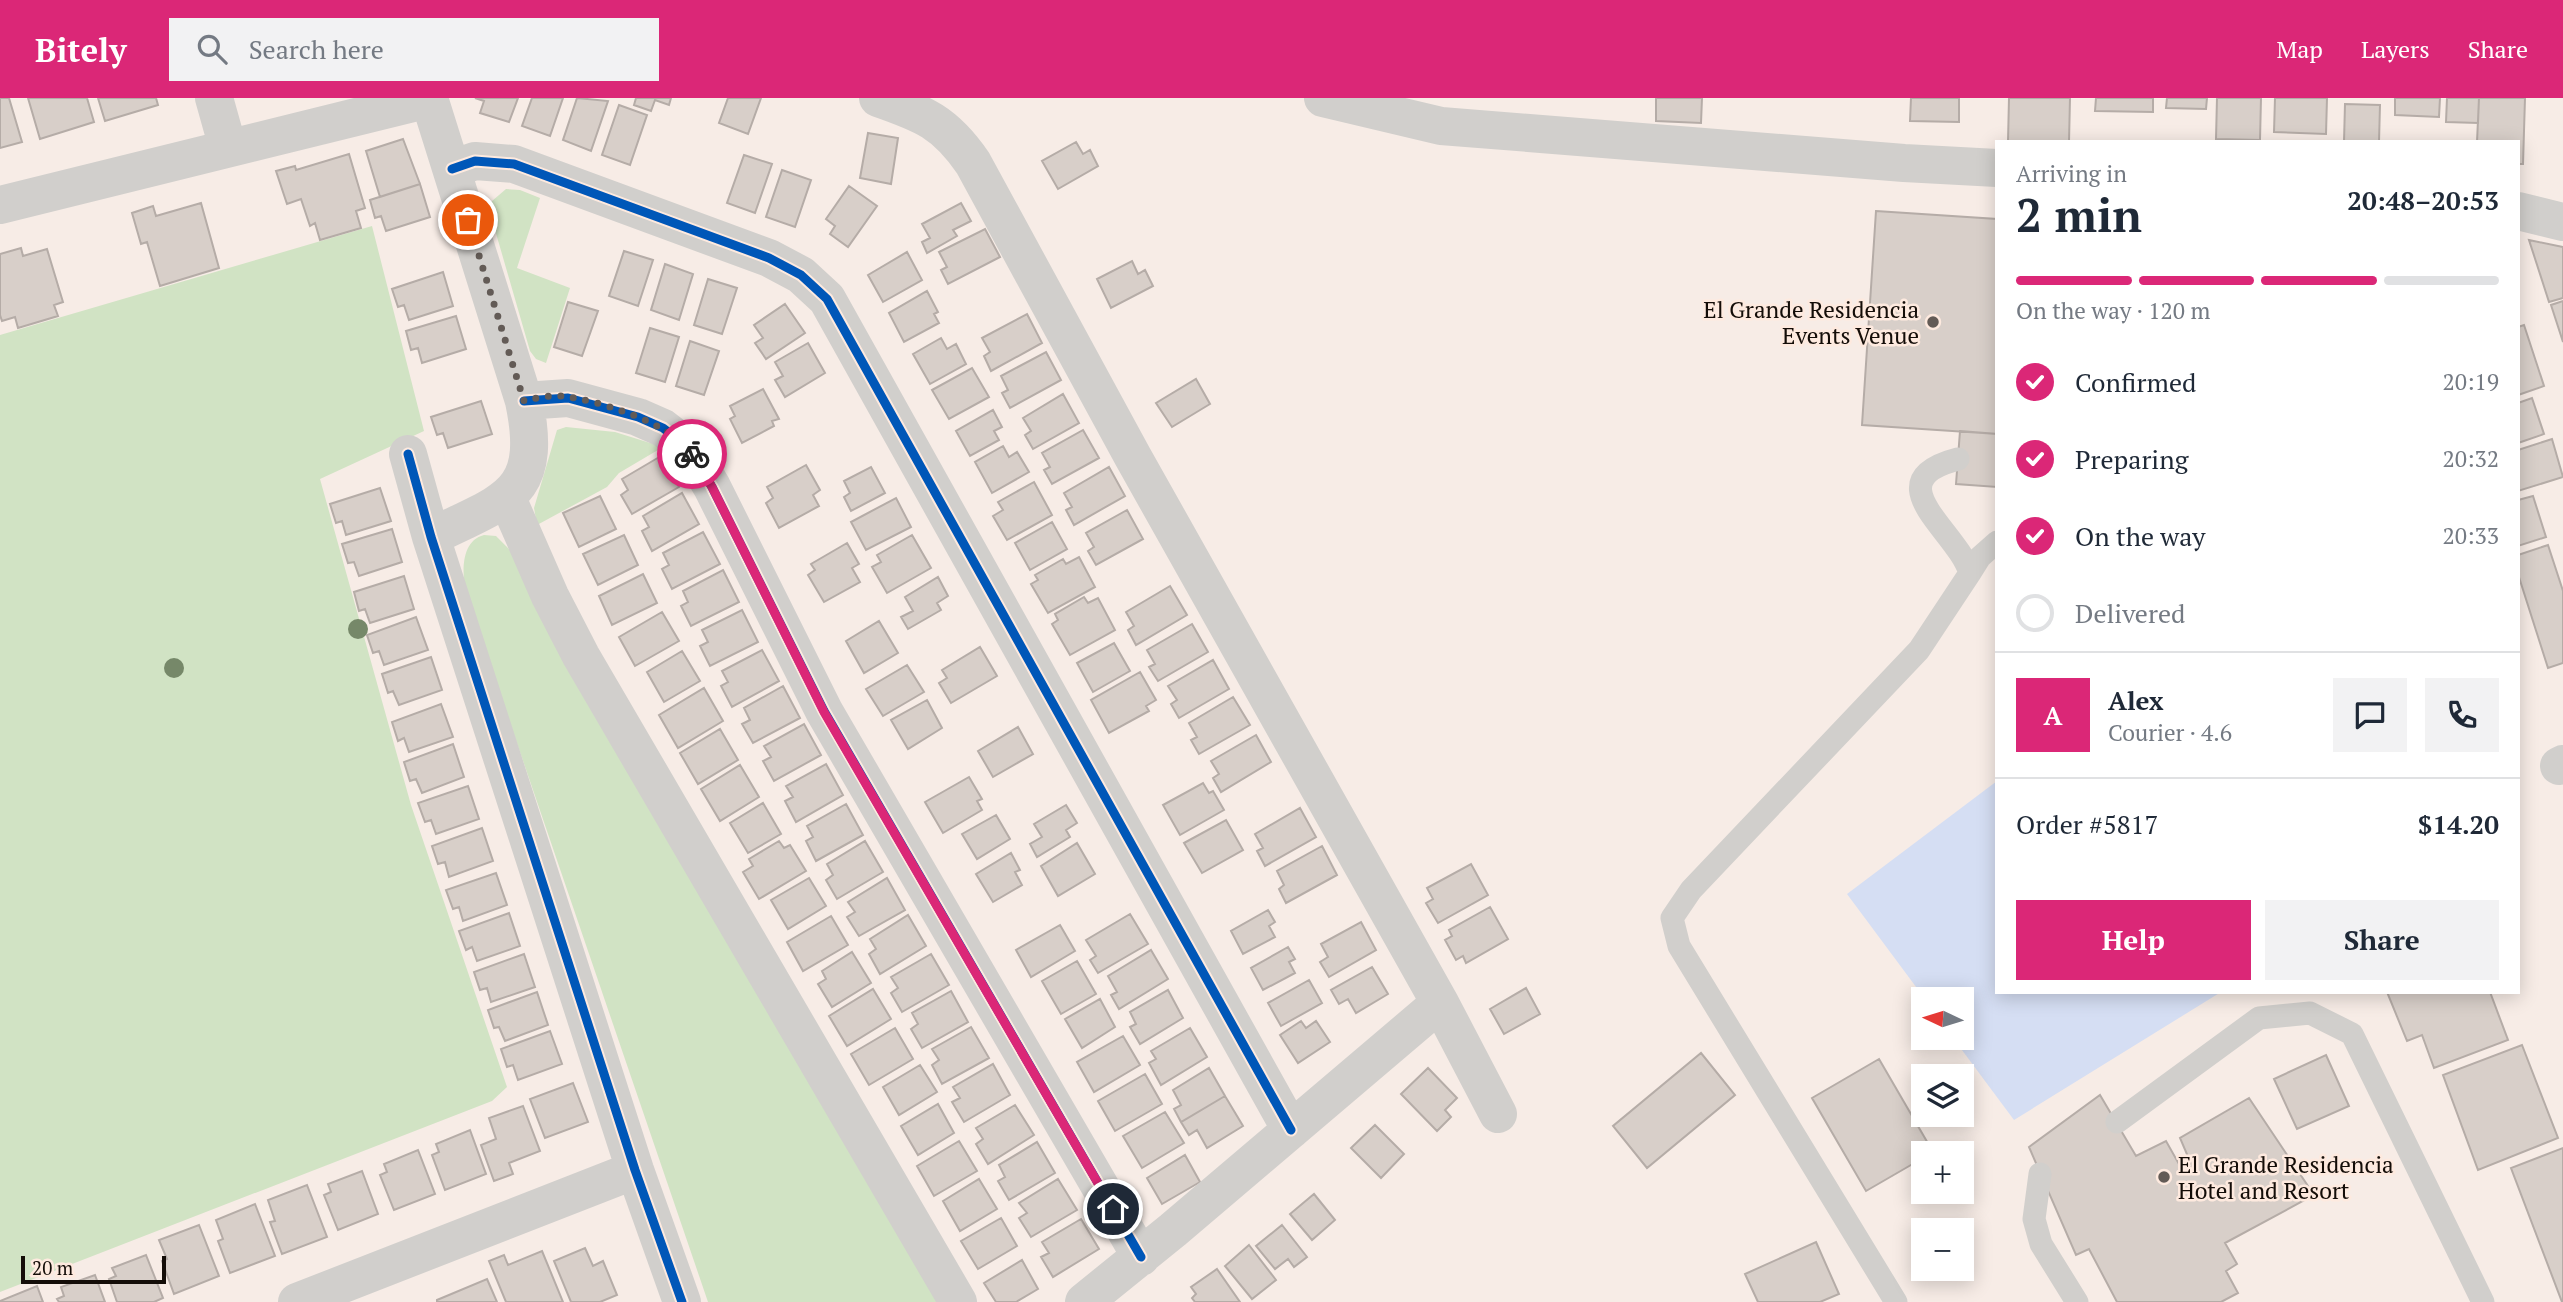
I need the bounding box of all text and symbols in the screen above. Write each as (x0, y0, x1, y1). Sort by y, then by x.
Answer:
search box (169, 18, 659, 81)
text: Bitely (35, 28, 127, 71)
icon: search (193, 30, 231, 68)
text: Search here (249, 32, 384, 66)
text: Map (2276, 33, 2323, 65)
text: Layers (2361, 33, 2430, 65)
text: Share (2468, 33, 2528, 65)
text: Arriving in (2016, 158, 2127, 189)
text: 20:48–20:53 (2347, 183, 2499, 217)
text: 2 min (2016, 184, 2142, 245)
pin (438, 190, 498, 250)
icon: bag (449, 201, 487, 239)
place label: El Grande Residencia Events Venue (1703, 294, 1919, 351)
text: On the way · 120 m (2016, 295, 2210, 326)
marker: El Grande Residencia Events Venue (1925, 314, 1941, 330)
icon: check (2016, 363, 2054, 401)
text: Confirmed (2075, 365, 2196, 399)
text: 20:19 (2442, 366, 2499, 397)
courier (657, 419, 727, 489)
icon: bike (673, 435, 711, 473)
icon: check (2016, 440, 2054, 478)
text: Preparing (2075, 442, 2188, 476)
text: 20:32 (2442, 443, 2499, 474)
icon: check (2016, 517, 2054, 555)
text: On the way (2075, 519, 2206, 553)
text: 20:33 (2442, 520, 2499, 551)
text: Delivered (2075, 596, 2185, 630)
button: chat (2333, 678, 2407, 752)
button: phone (2425, 678, 2499, 752)
text: Alex (2108, 683, 2164, 717)
text: A (2044, 698, 2062, 732)
text: Courier · 4.6 (2108, 717, 2232, 748)
text: Order #5817 (2016, 807, 2158, 841)
text: $14.20 (2418, 807, 2499, 841)
button: Help (2016, 900, 2251, 980)
button: Share (2265, 900, 2499, 980)
north arrow (1911, 987, 1974, 1050)
map controls (1911, 987, 1974, 1281)
button: layers (1911, 1064, 1974, 1127)
button: + (1911, 1141, 1974, 1204)
place label: El Grande Residencia Hotel and Resort (2178, 1149, 2394, 1206)
marker: El Grande Residencia Hotel and Resort (2156, 1169, 2172, 1185)
pin (1083, 1179, 1143, 1239)
icon: home (1094, 1190, 1132, 1228)
button: − (1911, 1218, 1974, 1281)
scale bar (21, 1253, 166, 1285)
text: 20 m (32, 1255, 73, 1280)

